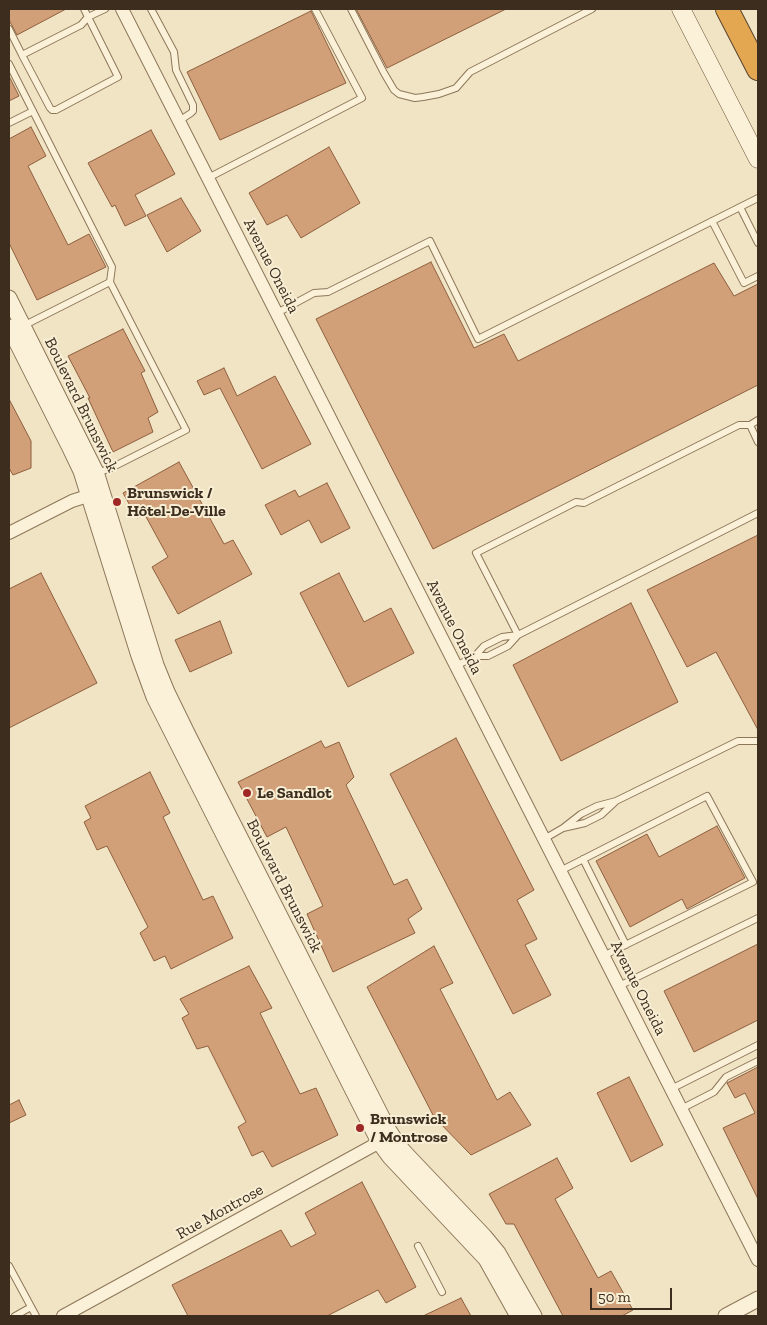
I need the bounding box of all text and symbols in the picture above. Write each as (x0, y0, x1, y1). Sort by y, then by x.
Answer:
street label: Avenue Oneida (239, 215, 303, 317)
street label: Boulevard Brunswick (40, 335, 122, 475)
place label: Brunswick / Hôtel-De-Ville (127, 483, 226, 521)
marker: Brunswick / Hôtel-De-Ville (111, 496, 123, 508)
street label: Avenue Oneida (422, 576, 486, 678)
place label: Le Sandlot (257, 783, 332, 803)
marker: Le Sandlot (241, 787, 253, 799)
street label: Boulevard Brunswick (242, 816, 326, 956)
street label: Avenue Oneida (606, 937, 670, 1039)
place label: Brunswick / Montrose (370, 1109, 448, 1147)
marker: Brunswick / Montrose (354, 1122, 366, 1134)
street label: Rue Montrose (173, 1180, 267, 1244)
scale bar (592, 1278, 674, 1310)
text: 50 m (598, 1288, 631, 1306)

